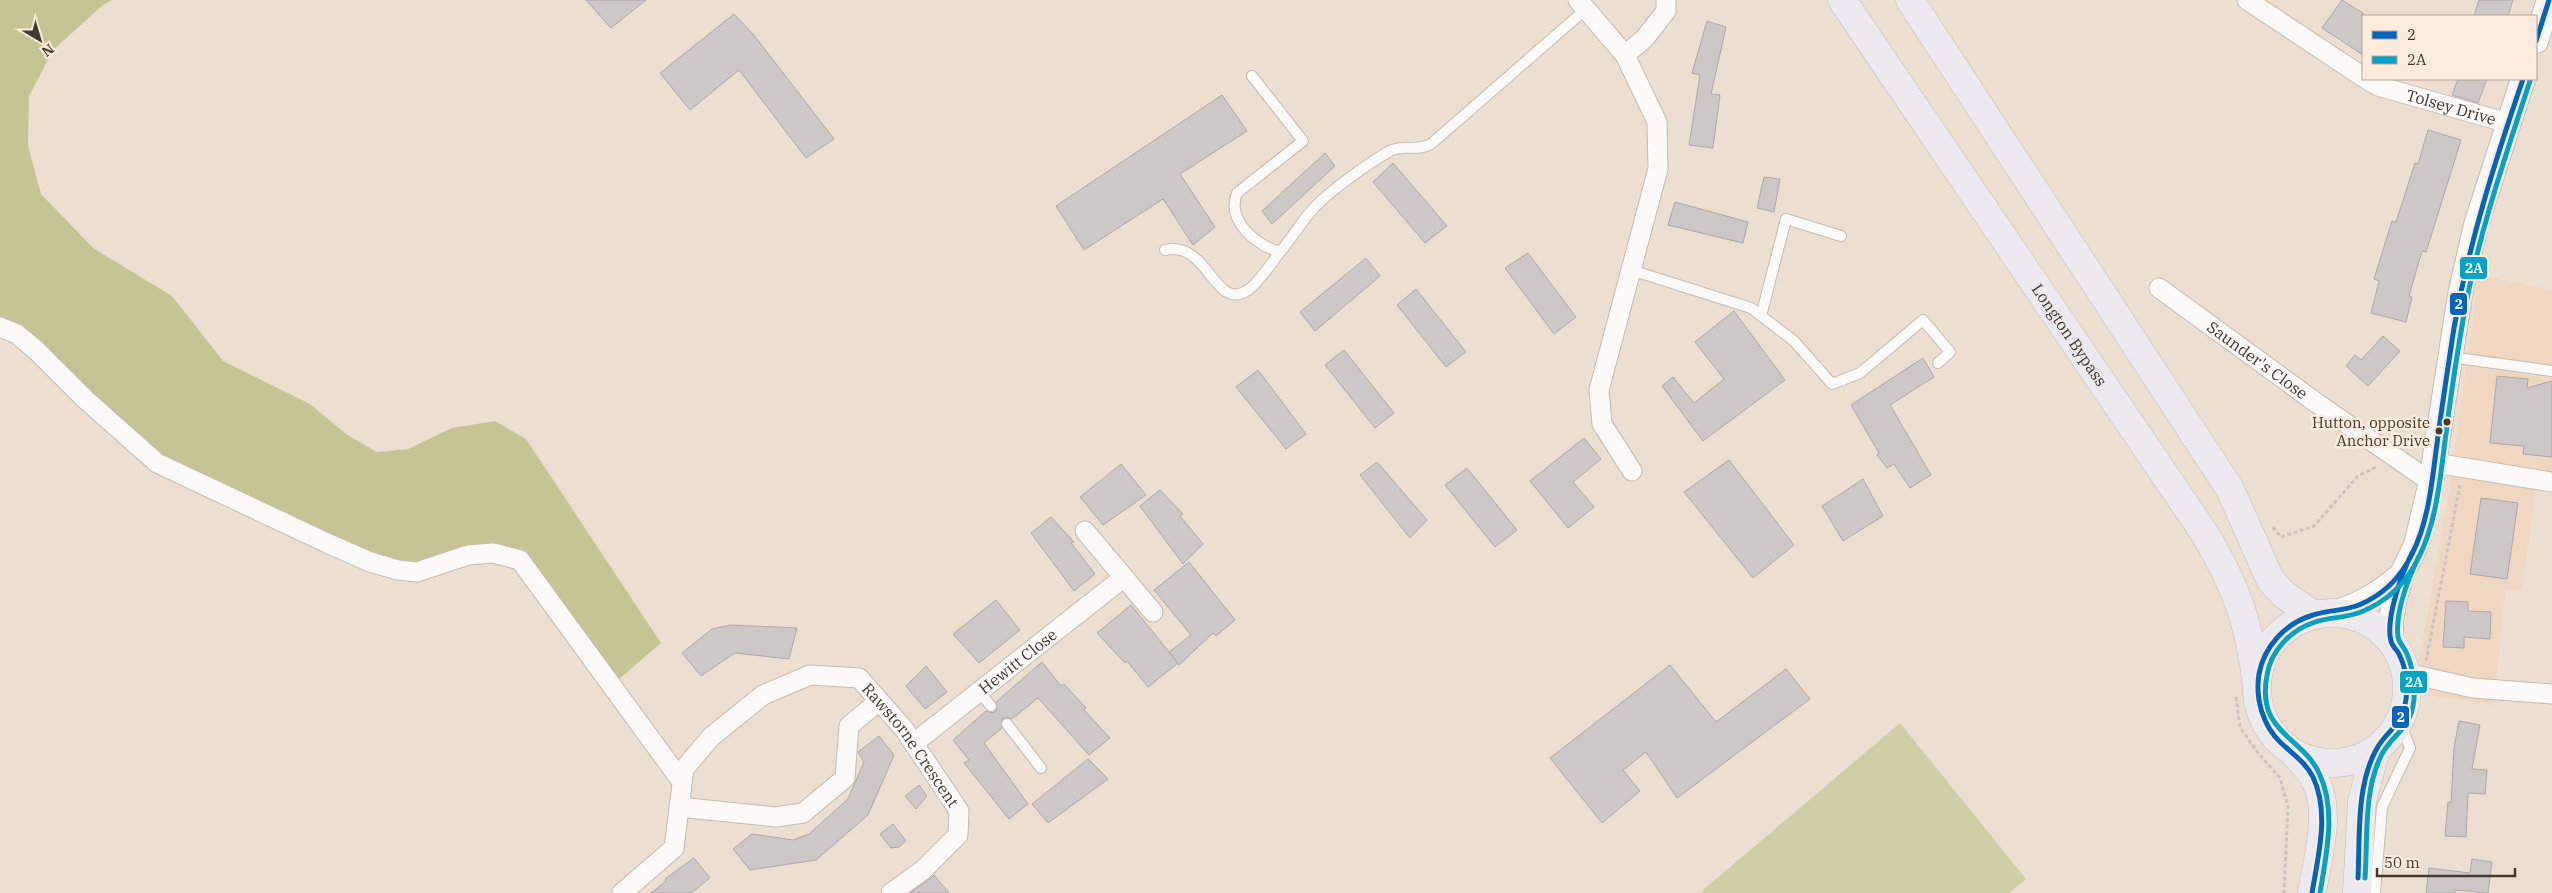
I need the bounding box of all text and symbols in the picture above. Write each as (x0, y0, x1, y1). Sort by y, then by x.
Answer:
north arrow (15, 15, 65, 65)
legend (2362, 15, 2537, 80)
text: 2 (2407, 25, 2416, 44)
text: N (38, 40, 58, 61)
text: 2A (2407, 50, 2427, 69)
street label: Tolsey Drive (2404, 85, 2498, 129)
line badge: 2A (2459, 256, 2488, 280)
text: 2A (2465, 259, 2483, 277)
street label: Longton Bypass (2028, 280, 2112, 390)
line badge: 2 (2449, 292, 2468, 316)
text: 2 (2455, 295, 2463, 313)
street label: Saunder's Close (2203, 316, 2312, 403)
place label: Hutton, opposite Anchor Drive (2312, 413, 2430, 450)
unlabelled marker (2442, 417, 2452, 427)
marker: Hutton, opposite Anchor Drive (2434, 426, 2444, 436)
street label: Hewitt Close (974, 624, 1061, 698)
line badge: 2A (2399, 670, 2428, 694)
text: 2A (2405, 673, 2423, 691)
street label: Rawstorne Crescent (858, 679, 964, 811)
line badge: 2 (2391, 705, 2410, 729)
text: 2 (2397, 708, 2405, 726)
scale bar (2377, 846, 2514, 878)
text: 50 m (2384, 853, 2420, 872)

